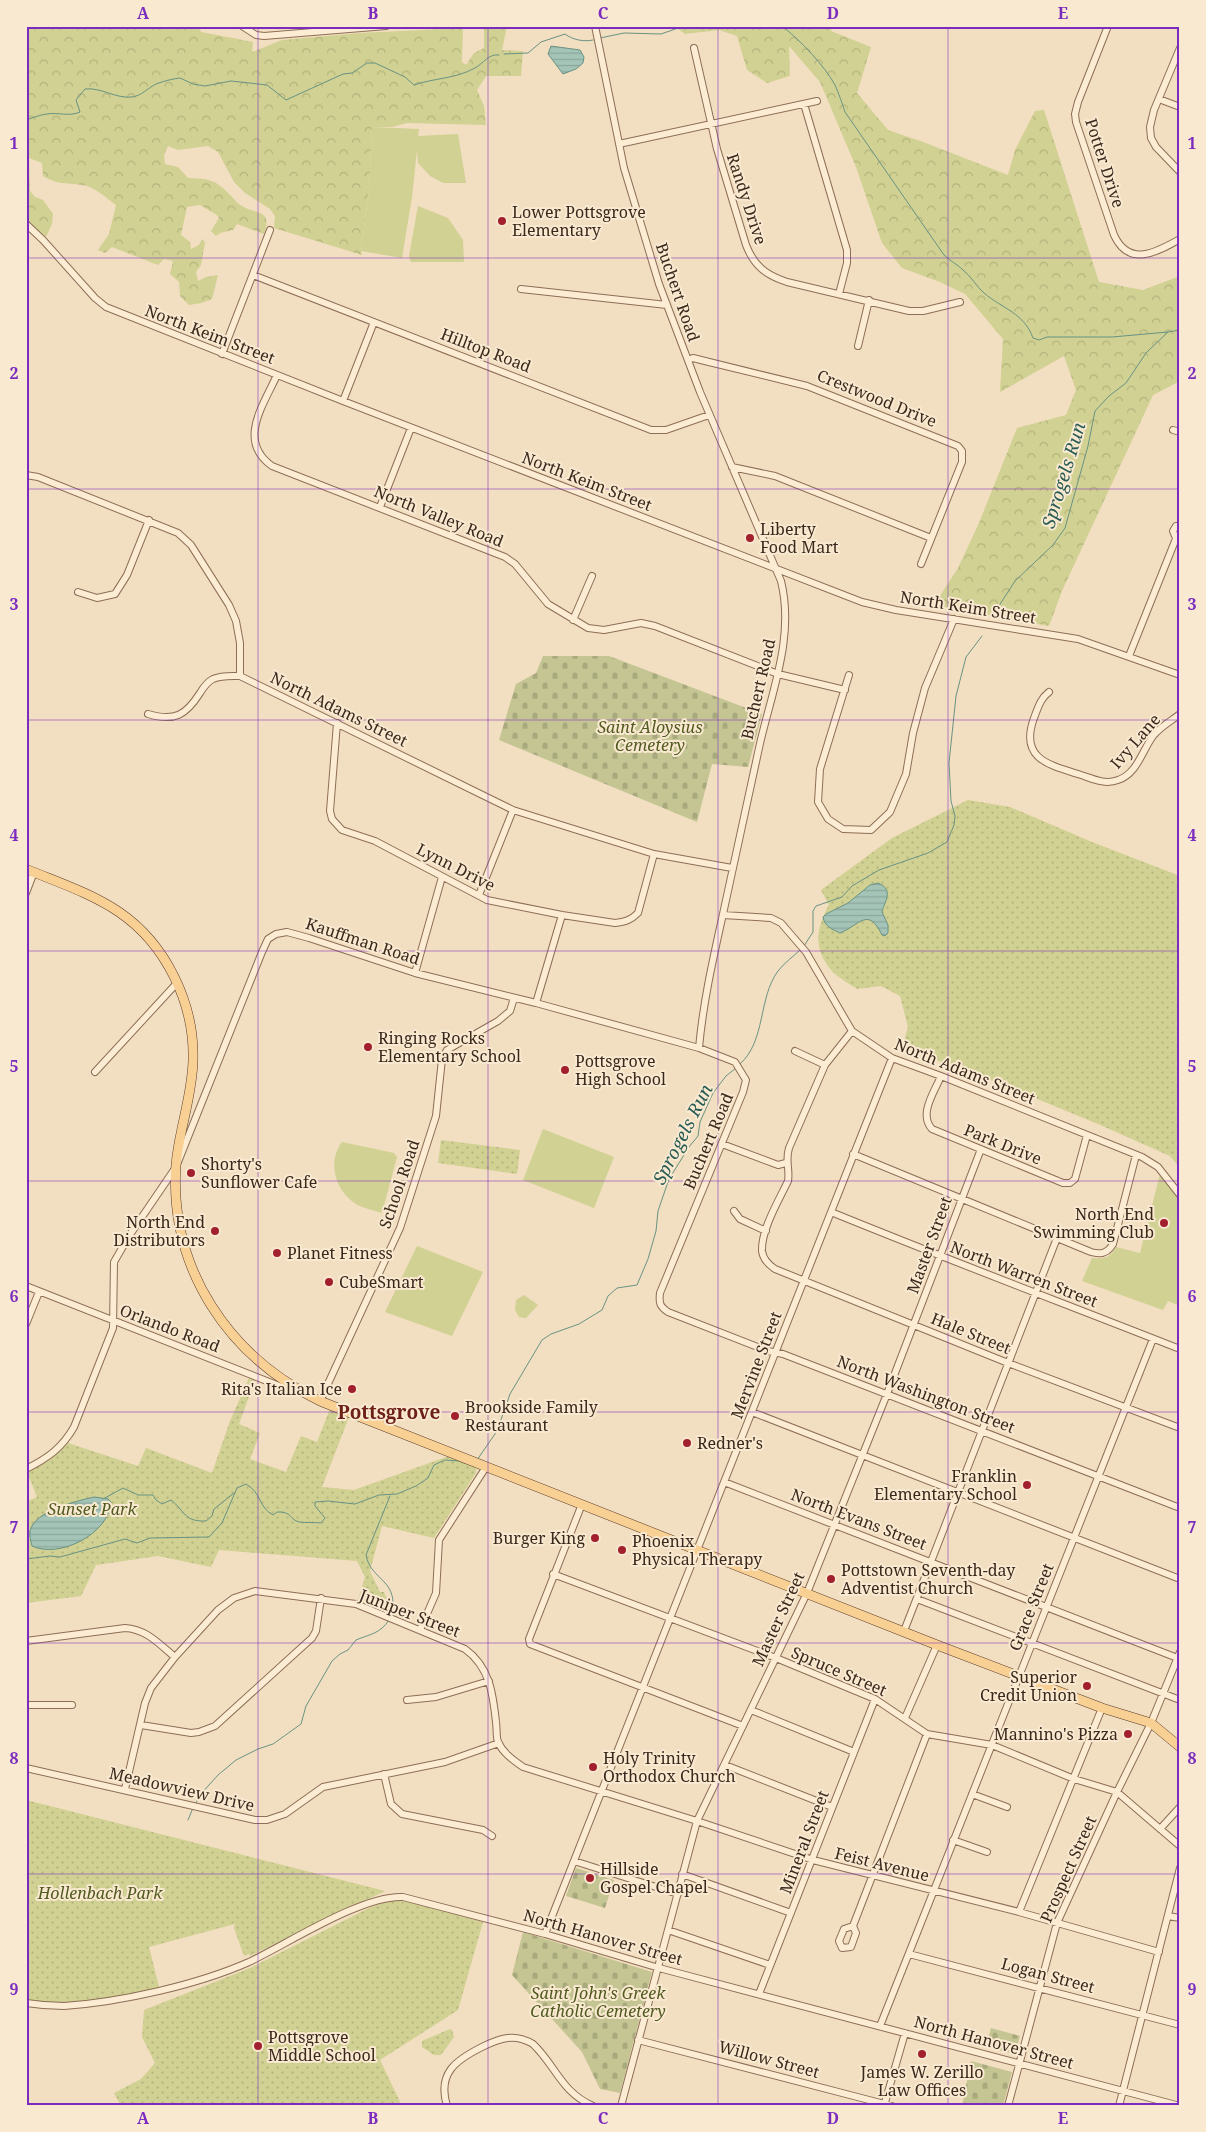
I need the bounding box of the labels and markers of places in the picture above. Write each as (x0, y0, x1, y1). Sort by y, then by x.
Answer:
place label: Lower Pottsgrove Elementary (512, 201, 646, 241)
marker: Lower Pottsgrove Elementary (496, 215, 508, 227)
place label: Liberty Food Mart (760, 518, 839, 558)
marker: Liberty Food Mart (744, 532, 756, 544)
place label: Ringing Rocks Elementary School (378, 1027, 521, 1067)
marker: Ringing Rocks Elementary School (362, 1041, 374, 1053)
place label: Pottsgrove High School (575, 1050, 666, 1090)
marker: Pottsgrove High School (559, 1064, 571, 1076)
place label: Shorty's Sunflower Cafe (201, 1153, 317, 1193)
marker: Shorty's Sunflower Cafe (185, 1167, 197, 1179)
place label: North End Swimming Club (1033, 1203, 1154, 1243)
place label: North End Distributors (113, 1211, 205, 1251)
marker: North End Swimming Club (1158, 1217, 1170, 1229)
marker: North End Distributors (209, 1225, 221, 1237)
place label: Planet Fitness (287, 1242, 393, 1264)
marker: Planet Fitness (271, 1247, 283, 1259)
place label: CubeSmart (339, 1271, 424, 1293)
marker: CubeSmart (323, 1276, 335, 1288)
place label: Rita's Italian Ice (221, 1378, 342, 1400)
marker: Rita's Italian Ice (346, 1383, 358, 1395)
place label: Brookside Family Restaurant (465, 1396, 599, 1436)
marker: Brookside Family Restaurant (449, 1410, 461, 1422)
place label: Redner's (697, 1432, 763, 1454)
marker: Redner's (681, 1437, 693, 1449)
place label: Franklin Elementary School (874, 1465, 1017, 1505)
marker: Franklin Elementary School (1021, 1479, 1033, 1491)
place label: Burger King (493, 1527, 585, 1549)
place label: Phoenix Physical Therapy (632, 1530, 763, 1570)
marker: Burger King (589, 1532, 601, 1544)
marker: Phoenix Physical Therapy (616, 1544, 628, 1556)
place label: Pottstown Seventh-day Adventist Church (841, 1559, 1016, 1599)
marker: Pottstown Seventh-day Adventist Church (825, 1573, 837, 1585)
place label: Superior Credit Union (980, 1666, 1077, 1706)
marker: Superior Credit Union (1081, 1680, 1093, 1692)
place label: Mannino's Pizza (994, 1723, 1118, 1745)
marker: Mannino's Pizza (1122, 1728, 1134, 1740)
place label: Holy Trinity Orthodox Church (603, 1747, 736, 1787)
marker: Holy Trinity Orthodox Church (587, 1761, 599, 1773)
place label: Hillside Gospel Chapel (600, 1858, 708, 1898)
marker: Hillside Gospel Chapel (584, 1872, 596, 1884)
place label: Pottsgrove Middle School (268, 2026, 376, 2066)
marker: Pottsgrove Middle School (252, 2040, 264, 2052)
marker: James W. Zerillo Law Offices (916, 2048, 928, 2060)
place label: James W. Zerillo Law Offices (859, 2061, 984, 2101)

